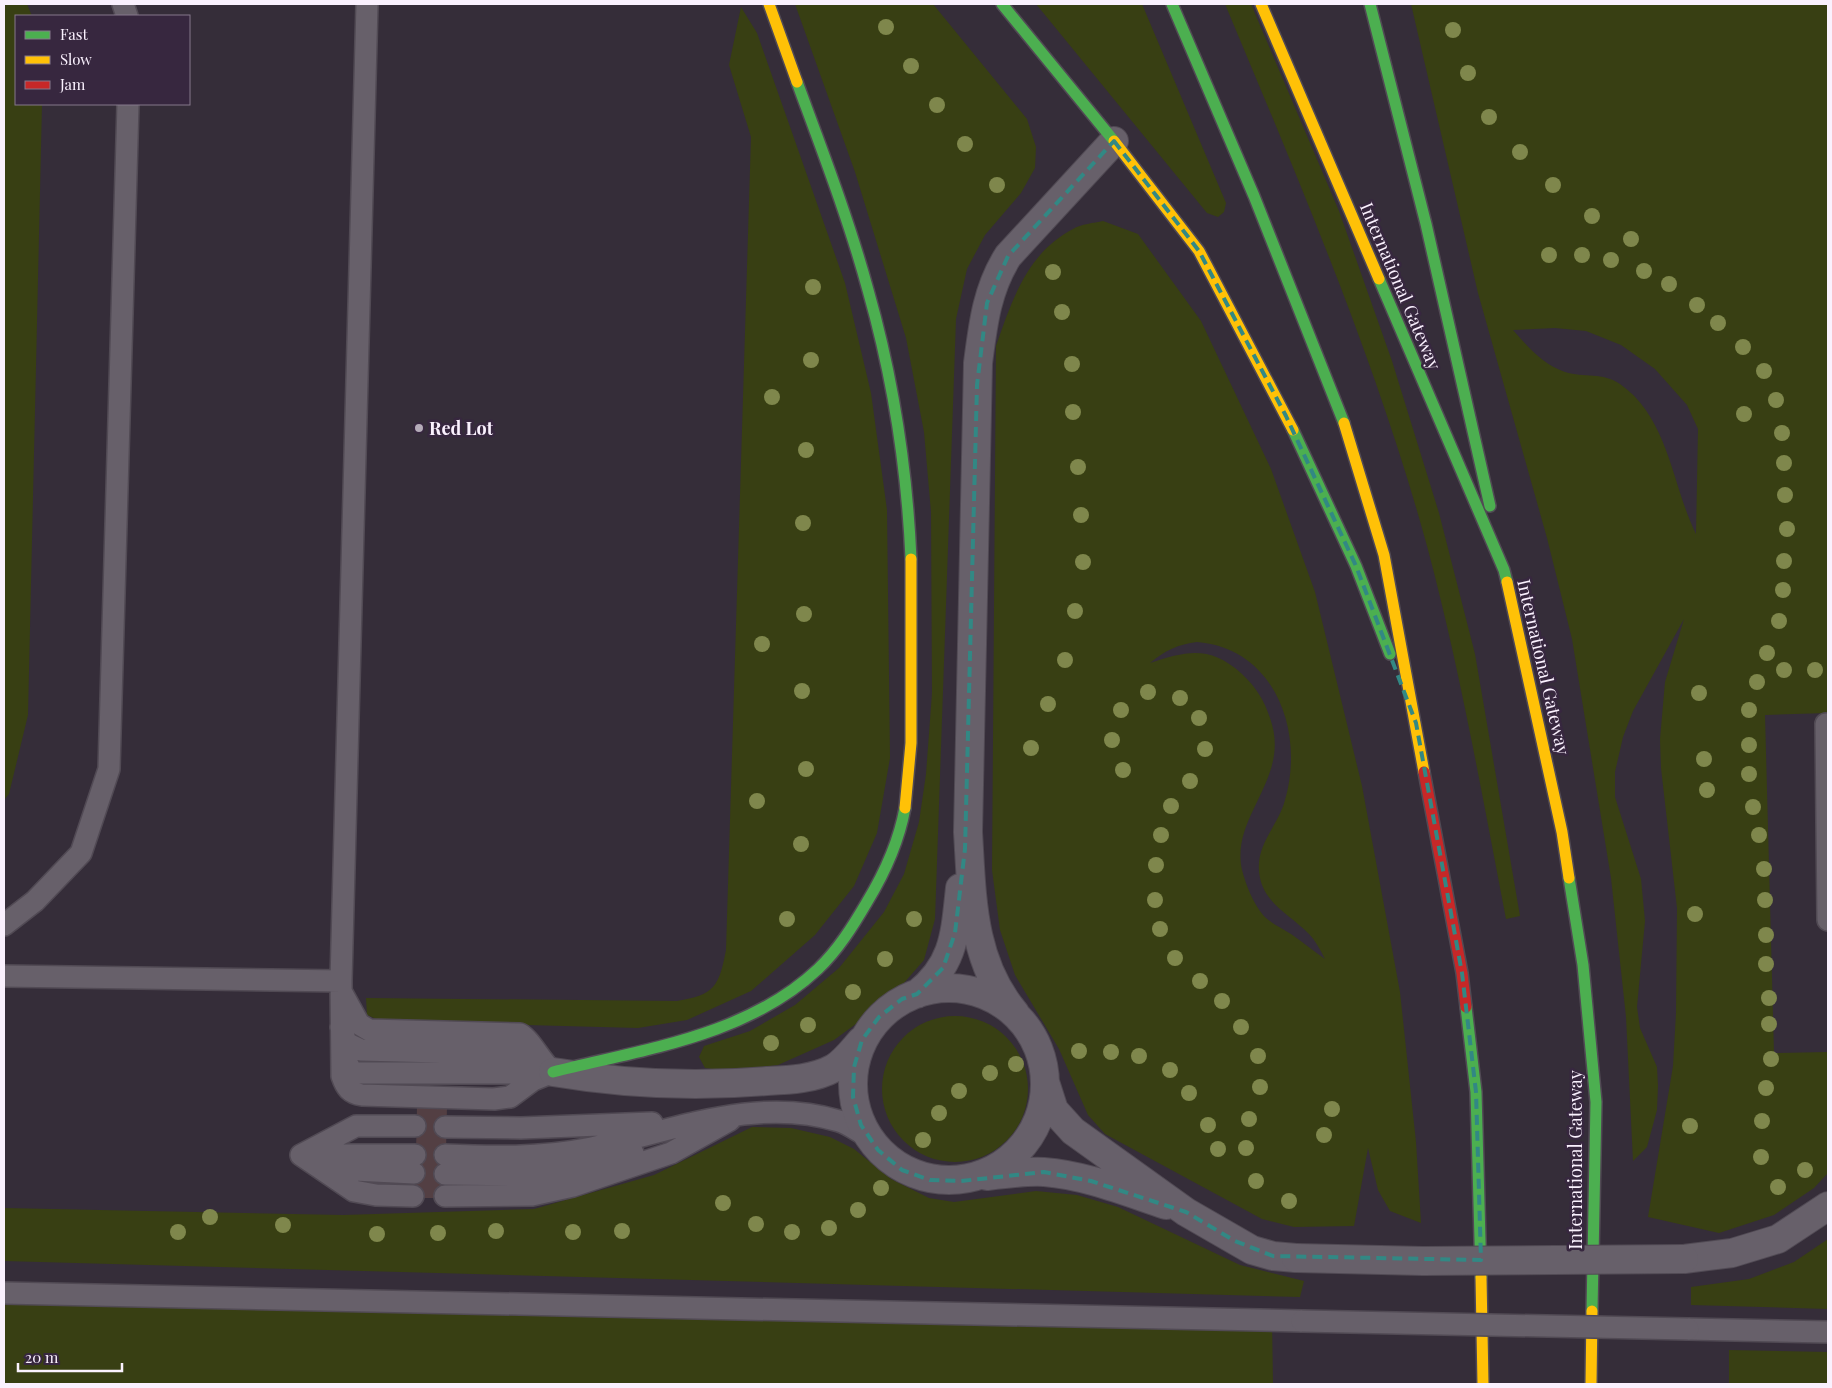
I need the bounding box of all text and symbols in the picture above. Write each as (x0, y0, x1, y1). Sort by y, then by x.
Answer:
legend (15, 15, 190, 105)
text: Fast (60, 24, 89, 44)
text: Slow (60, 49, 92, 69)
text: Jam (59, 74, 86, 94)
street label: International Gateway (1355, 199, 1447, 373)
place label: Red Lot (429, 416, 494, 440)
marker: Red Lot (413, 422, 425, 434)
street label: International Gateway (1512, 577, 1576, 757)
street label: International Gateway (1563, 1070, 1587, 1250)
scale bar (18, 1340, 121, 1372)
text: 20 m (25, 1347, 59, 1367)

